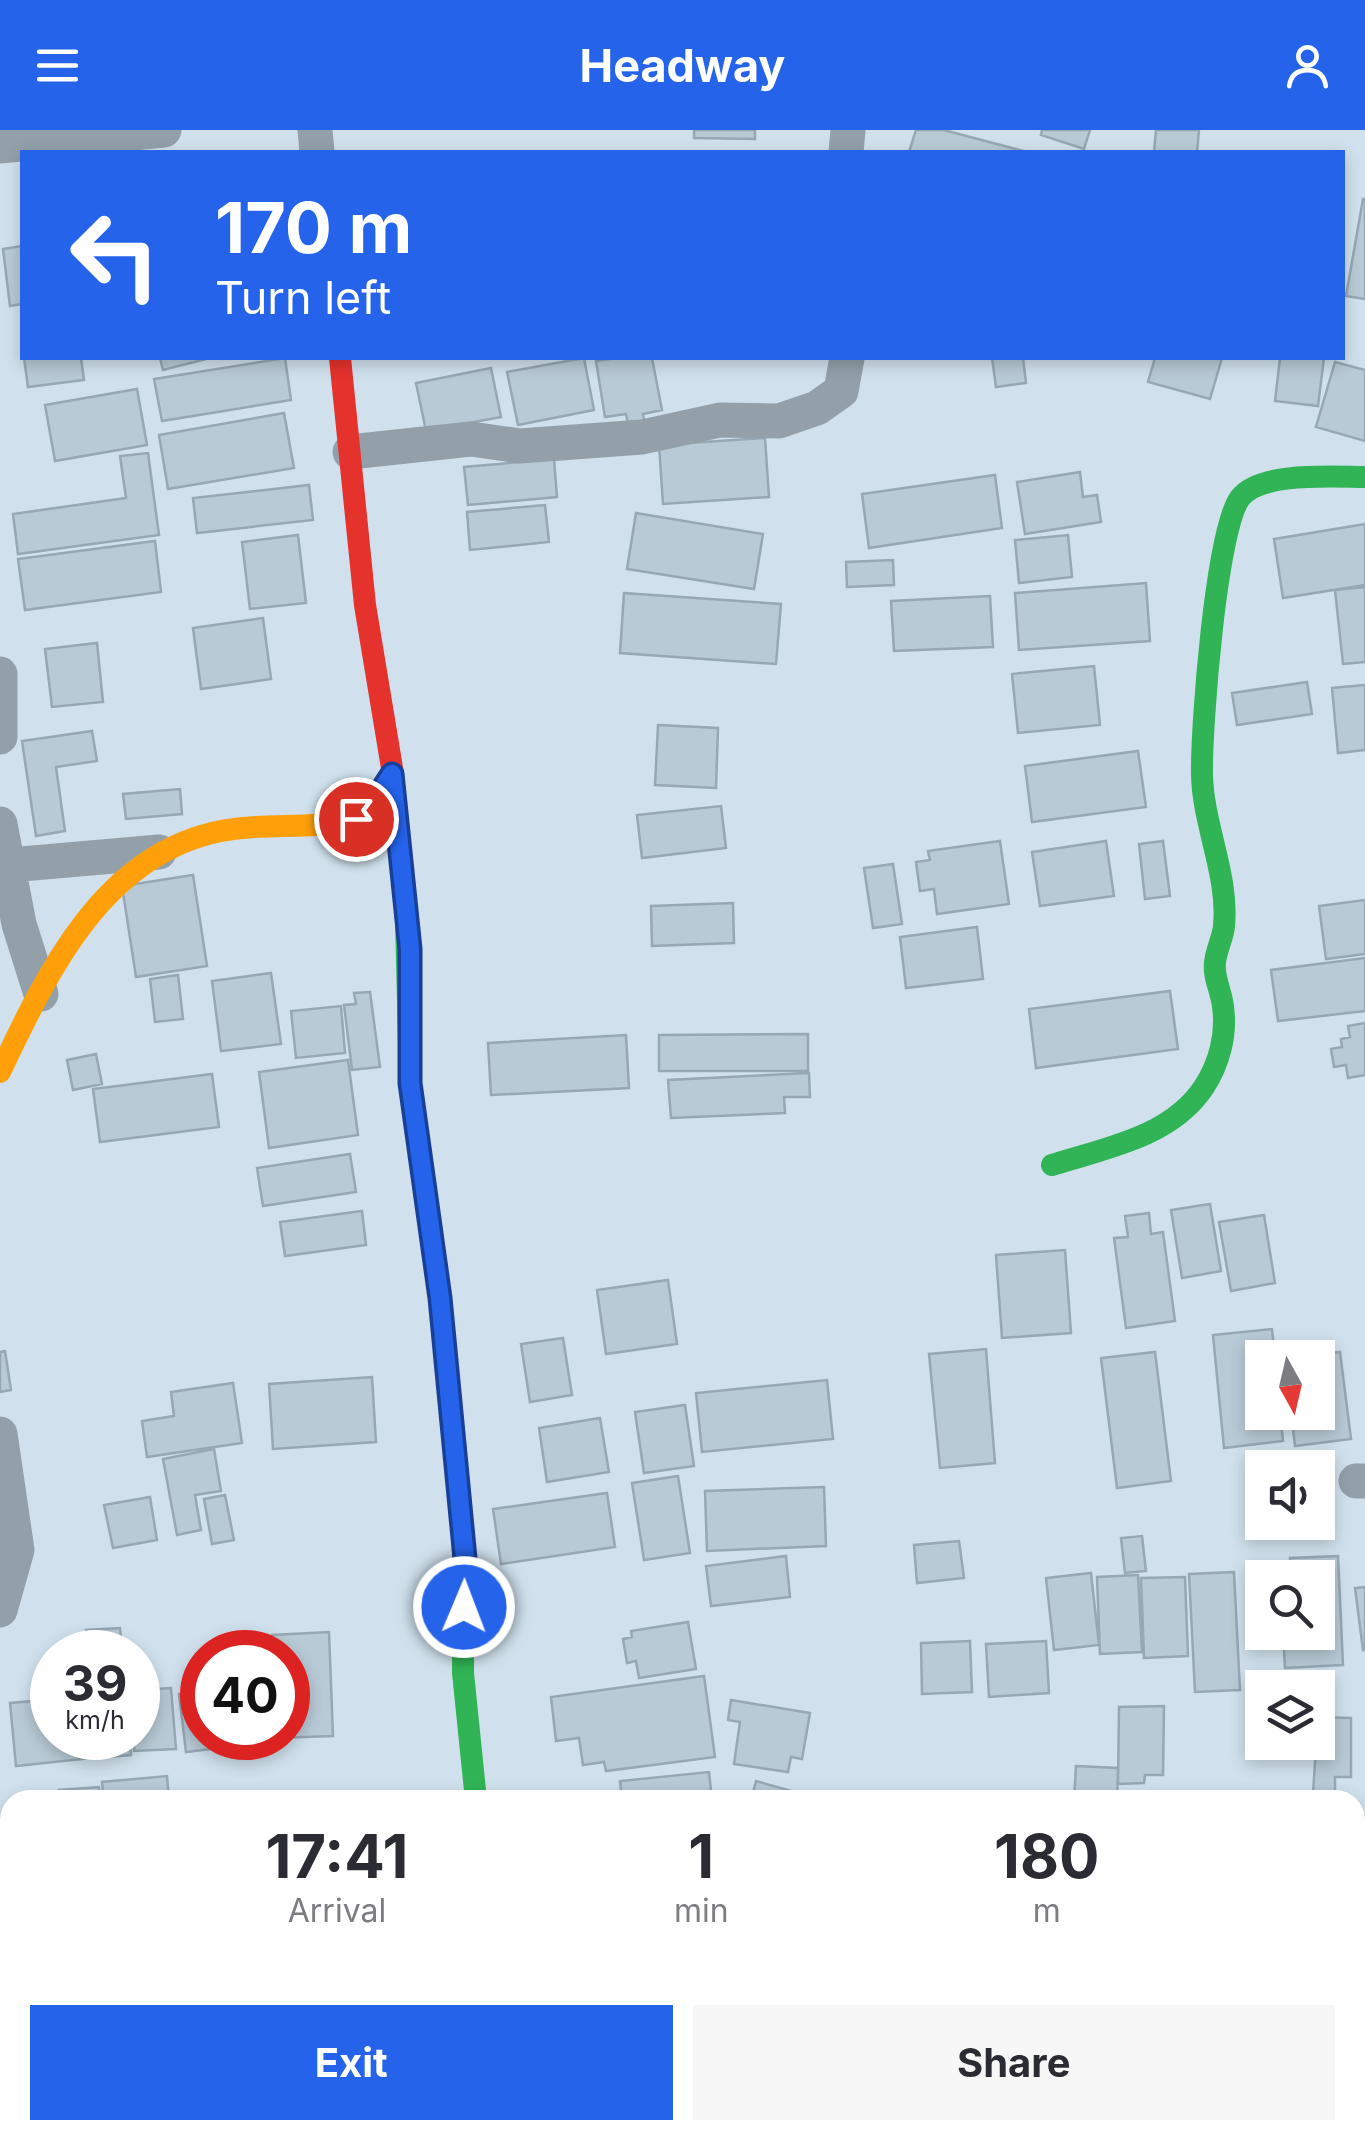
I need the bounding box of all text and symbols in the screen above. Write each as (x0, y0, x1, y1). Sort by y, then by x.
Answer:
icon: menu (30, 38, 85, 93)
text: Headway (580, 38, 785, 93)
icon: person (1280, 38, 1335, 93)
text: 170 m (215, 185, 412, 270)
icon: left (50, 190, 180, 320)
text: Turn left (215, 270, 391, 325)
pin (314, 777, 399, 862)
icon: arrive (329, 792, 384, 847)
north arrow (1245, 1340, 1335, 1430)
map controls (1245, 1340, 1335, 1760)
button: sound (1245, 1450, 1335, 1540)
position arrow (412, 1555, 516, 1659)
button: search (1245, 1560, 1335, 1650)
speed limit sign: 40 (180, 1630, 310, 1760)
text: 39 (63, 1653, 127, 1713)
button: layers (1245, 1670, 1335, 1760)
text: km/h (65, 1705, 125, 1735)
text: 17:41 (265, 1820, 408, 1892)
text: 1 (688, 1820, 714, 1892)
text: 180 (994, 1820, 1099, 1892)
text: Arrival (288, 1891, 386, 1930)
text: min (674, 1891, 729, 1930)
text: m (1033, 1891, 1061, 1930)
button: Exit (30, 2005, 673, 2120)
button: Share (693, 2005, 1335, 2120)

